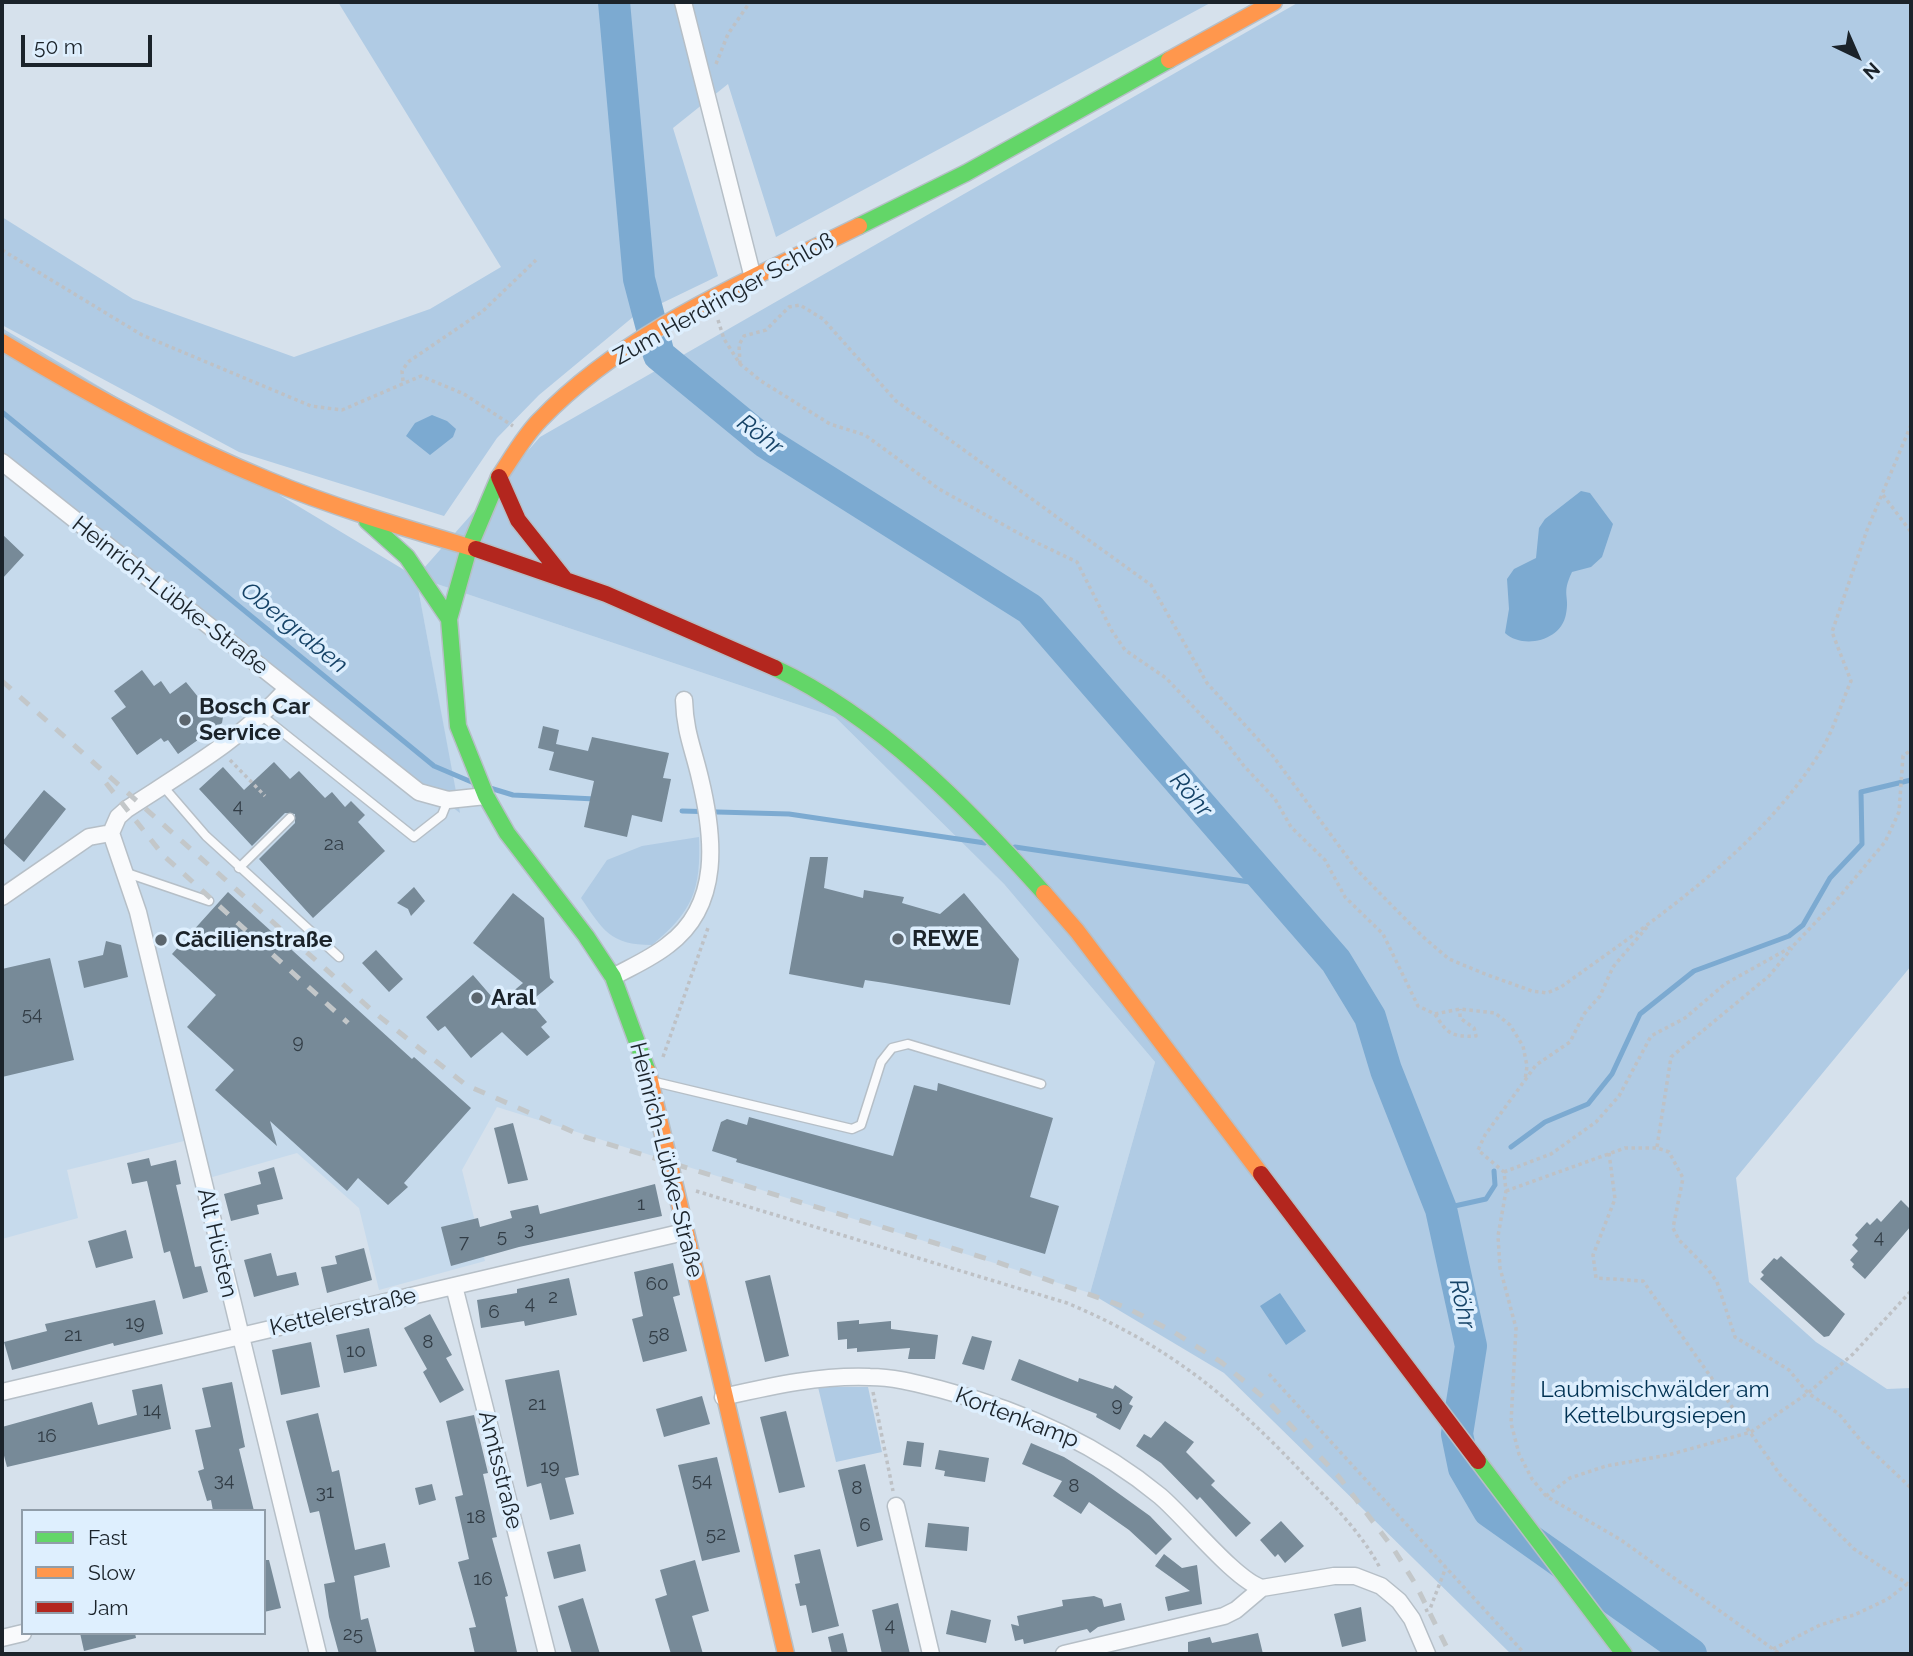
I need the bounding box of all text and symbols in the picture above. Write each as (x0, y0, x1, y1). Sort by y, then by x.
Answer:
scale bar (24, 21, 156, 65)
north arrow (1822, 21, 1892, 91)
text: 50 m (34, 34, 83, 59)
text: N (1859, 58, 1884, 84)
street label: Zum Herdringer Schloß (609, 227, 839, 371)
water label: Röhr (731, 408, 789, 462)
street label: Heinrich-Lübke-Straße (66, 511, 274, 681)
water label: Obergraben (235, 576, 353, 680)
place label: Bosch Car Service (199, 693, 310, 747)
marker: Bosch Car Service (177, 712, 193, 728)
water label: Röhr (1164, 767, 1218, 823)
house number: 4 (233, 795, 243, 817)
house number: 2a (324, 833, 344, 855)
place label: REWE (912, 925, 979, 953)
place label: Cäcilienstraße (175, 926, 332, 954)
marker: REWE (890, 931, 906, 947)
marker: Cäcilienstraße (153, 932, 169, 948)
place label: Aral (491, 984, 536, 1012)
marker: Aral (469, 990, 485, 1006)
house number: 54 (22, 1003, 42, 1025)
house number: 9 (292, 1031, 304, 1053)
street label: Heinrich-Lübke-Straße (623, 1039, 709, 1281)
street label: Alt Hüsten (191, 1186, 243, 1300)
house number: 1 (637, 1193, 645, 1215)
house number: 3 (524, 1218, 534, 1240)
house number: 5 (497, 1225, 507, 1247)
house number: 4 (1874, 1226, 1884, 1248)
house number: 7 (459, 1231, 469, 1253)
house number: 60 (645, 1273, 669, 1295)
water label: Röhr (1443, 1276, 1481, 1332)
street label: Kettelerstraße (267, 1282, 419, 1342)
house number: 2 (548, 1286, 558, 1308)
house number: 4 (525, 1292, 535, 1314)
house number: 6 (488, 1301, 500, 1323)
house number: 19 (125, 1312, 145, 1334)
house number: 21 (64, 1324, 82, 1346)
house number: 58 (648, 1324, 670, 1346)
house number: 8 (422, 1331, 434, 1353)
house number: 10 (346, 1340, 366, 1362)
park label: Laubmischwälder am Kettelburgsiepen (1540, 1376, 1770, 1430)
street label: Kortenkamp (951, 1382, 1083, 1454)
house number: 21 (528, 1393, 546, 1415)
house number: 9 (1111, 1394, 1123, 1416)
house number: 14 (143, 1399, 161, 1421)
street label: Amtsstraße (472, 1408, 528, 1532)
house number: 16 (37, 1425, 57, 1447)
house number: 19 (540, 1456, 560, 1478)
house number: 34 (214, 1469, 234, 1491)
house number: 54 (692, 1469, 712, 1491)
house number: 8 (1068, 1475, 1080, 1497)
house number: 8 (851, 1477, 863, 1499)
house number: 31 (316, 1481, 334, 1503)
house number: 18 (466, 1506, 486, 1528)
legend (21, 1509, 266, 1635)
house number: 6 (859, 1514, 871, 1536)
house number: 52 (706, 1523, 726, 1545)
text: Fast (88, 1525, 128, 1550)
text: Slow (88, 1560, 136, 1585)
house number: 16 (473, 1568, 493, 1590)
text: Jam (88, 1595, 129, 1620)
house number: 4 (885, 1614, 895, 1636)
house number: 25 (343, 1623, 363, 1645)

